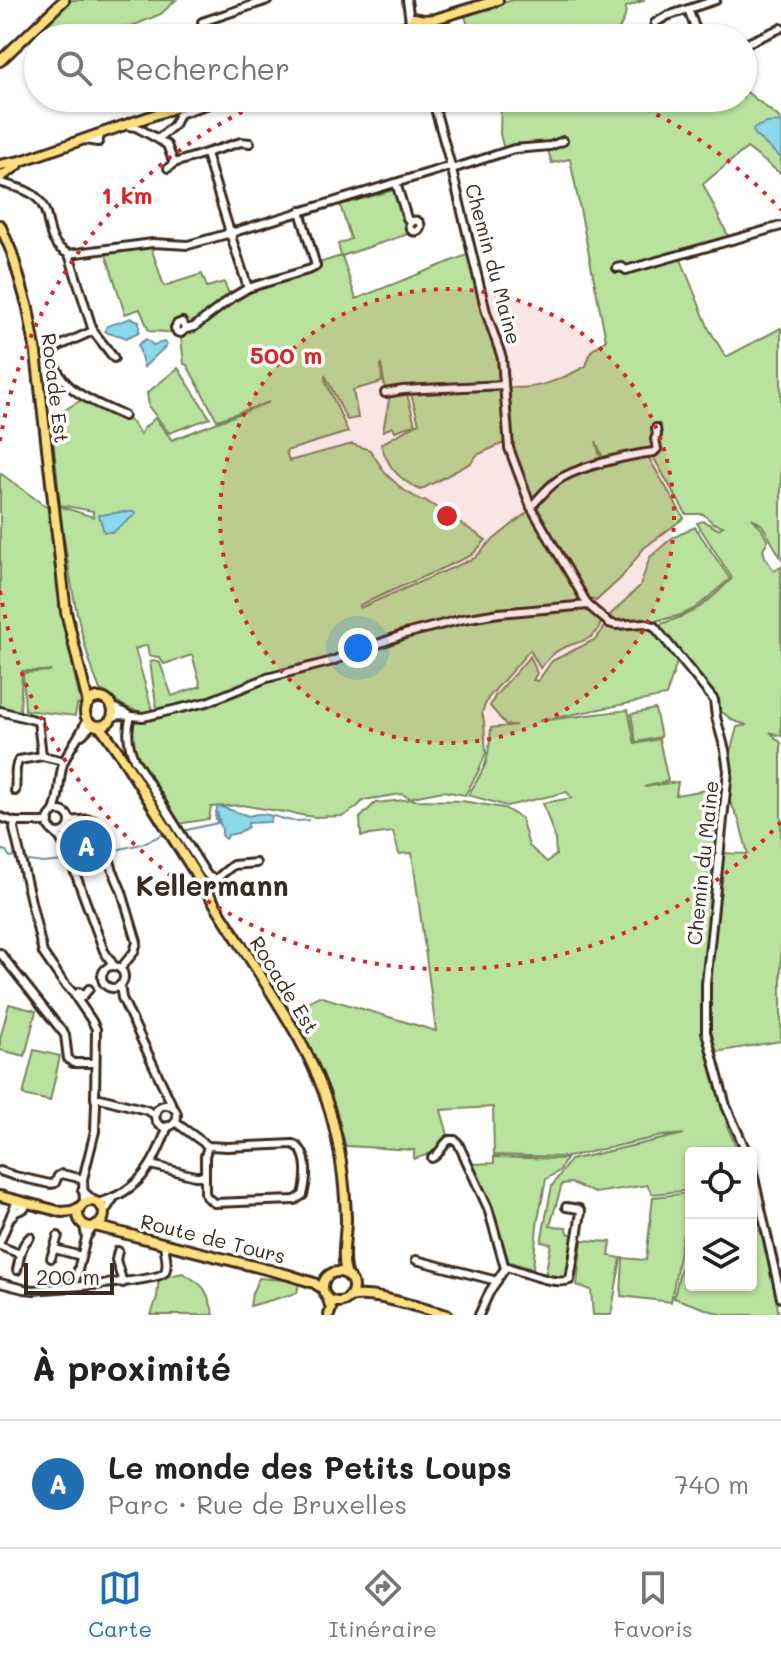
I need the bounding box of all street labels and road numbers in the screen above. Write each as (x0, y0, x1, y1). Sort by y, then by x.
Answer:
street label: Chemin du Maine (460, 180, 528, 347)
street label: Rocade Est (36, 332, 76, 444)
street label: Chemin du Maine (680, 779, 724, 947)
street label: Rocade Est (245, 931, 325, 1038)
street label: Route de Tours (138, 1207, 288, 1269)

